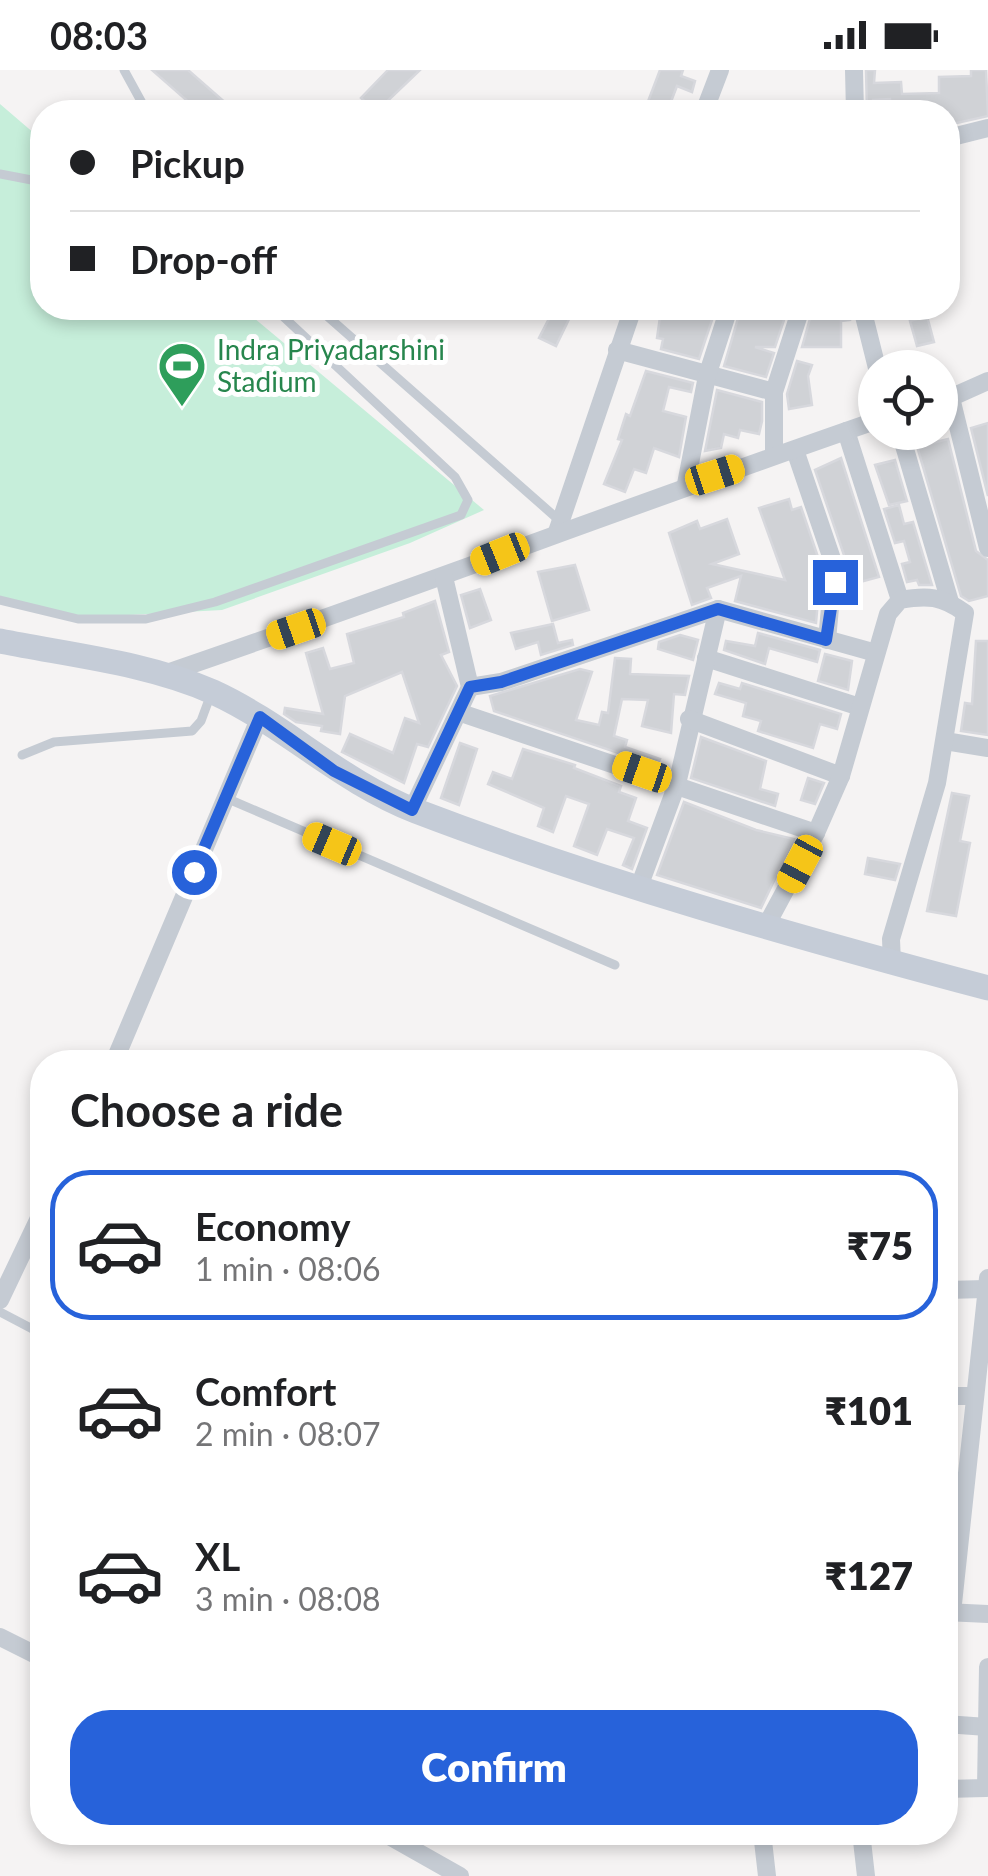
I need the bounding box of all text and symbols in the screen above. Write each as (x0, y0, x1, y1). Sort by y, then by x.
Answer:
text: 08:03 (50, 12, 148, 58)
text: Pickup (130, 140, 245, 186)
text: Drop-off (130, 236, 277, 282)
place label: Indra Priyadarshini Stadium (217, 332, 445, 398)
sports icon: Indra Priyadarshini Stadium (156, 340, 208, 408)
map controls (858, 350, 958, 450)
button: locate (858, 350, 958, 450)
car (682, 451, 748, 499)
car (467, 529, 533, 579)
route end (813, 560, 858, 605)
car (263, 605, 329, 653)
car (609, 748, 675, 796)
car (299, 818, 365, 870)
car (773, 830, 827, 898)
route start (172, 850, 217, 895)
text: Choose a ride (70, 1083, 343, 1137)
icon: car (75, 1200, 165, 1290)
text: Economy (195, 1203, 350, 1249)
text: ₹75 (847, 1222, 913, 1268)
text: 1 min · 08:06 (195, 1249, 381, 1288)
icon: car (75, 1365, 165, 1455)
text: Comfort (195, 1368, 336, 1414)
text: ₹101 (825, 1387, 913, 1433)
text: 2 min · 08:07 (195, 1414, 381, 1453)
icon: car (75, 1530, 165, 1620)
text: XL (195, 1533, 240, 1579)
text: ₹127 (825, 1552, 913, 1598)
text: 3 min · 08:08 (195, 1579, 381, 1618)
button: Confirm (70, 1710, 918, 1825)

